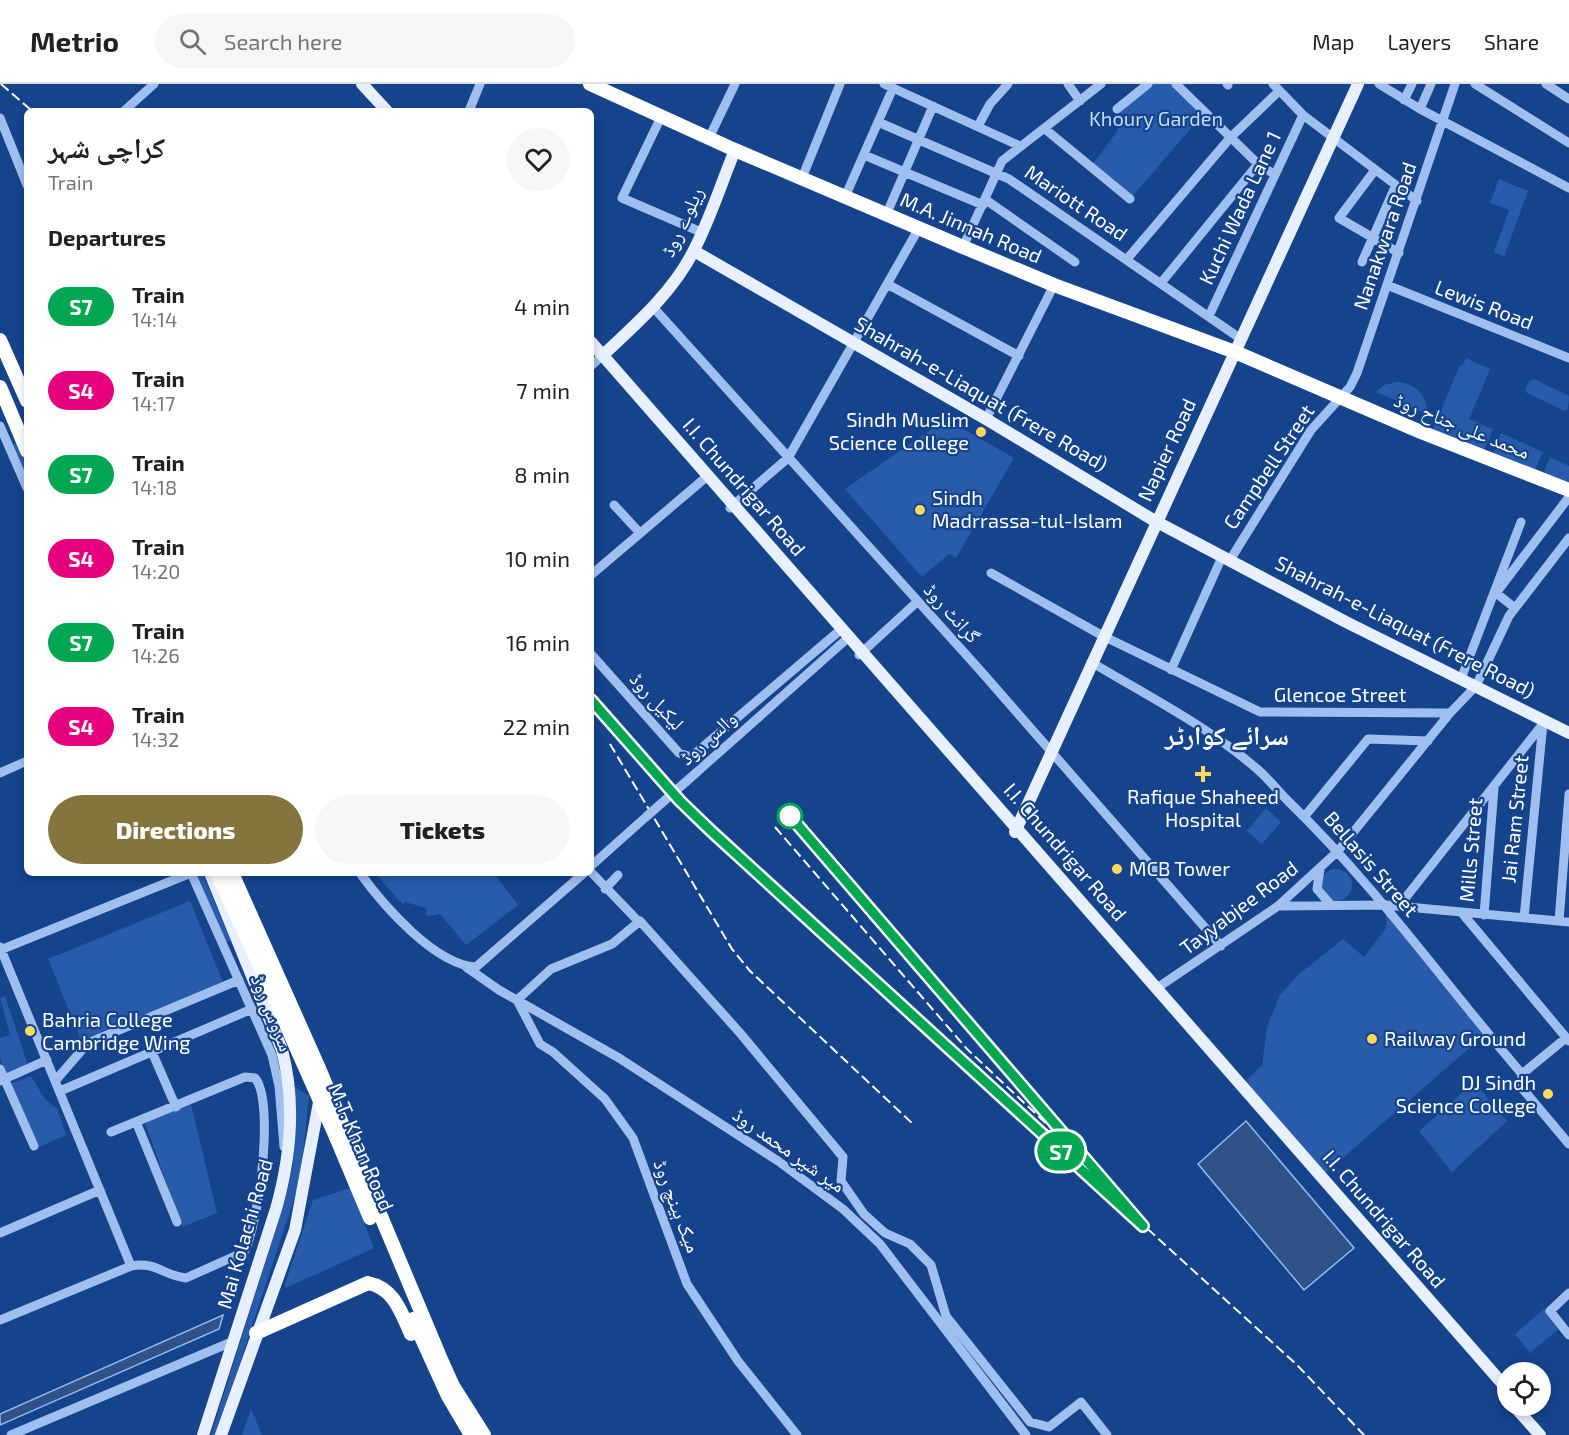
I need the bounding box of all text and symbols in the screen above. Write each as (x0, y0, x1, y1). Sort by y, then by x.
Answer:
search box (155, 14, 575, 68)
text: Metrio (30, 24, 119, 58)
icon: search (176, 25, 209, 58)
text: Search here (224, 28, 342, 54)
text: Map (1312, 29, 1354, 54)
text: Layers (1387, 29, 1451, 54)
text: Share (1484, 29, 1539, 54)
park label: Khoury Garden (1089, 106, 1223, 130)
street label: Kuchi Wada Lane 1 (1193, 127, 1285, 288)
button: heart (507, 128, 570, 191)
text: کراچی شہر (48, 130, 165, 164)
street label: Mariott Road (1021, 159, 1132, 245)
street label: Nanakwara Road (1348, 159, 1421, 313)
text: Train (48, 170, 93, 194)
street label: ریلوے روڈ (655, 183, 708, 260)
street label: M.A. Jinnah Road (897, 186, 1046, 268)
text: Departures (48, 224, 166, 250)
street label: Lewis Road (1432, 274, 1537, 334)
text: Train (132, 281, 185, 307)
text: 4 min (514, 293, 570, 319)
text: S7 (69, 294, 93, 319)
text: 14:14 (132, 307, 177, 331)
street label: Shahrah-e-Liaquat (Frere Road) (851, 311, 1112, 476)
text: Train (132, 365, 185, 391)
text: 7 min (516, 377, 570, 403)
text: S4 (68, 378, 94, 403)
street label: محمد علی جناح روڈ (1390, 387, 1534, 465)
text: 14:17 (132, 391, 175, 415)
street label: Napier Road (1132, 394, 1200, 505)
street label: Campbell Street (1218, 399, 1319, 533)
place label: Sindh Muslim Science College (829, 407, 969, 454)
street label: I.I. Chundrigar Road (678, 413, 811, 560)
marker: Sindh Muslim Science College (974, 425, 988, 439)
text: Train (132, 449, 185, 475)
text: 8 min (514, 461, 570, 487)
text: S7 (69, 462, 93, 487)
text: 14:18 (132, 475, 177, 499)
place label: Sindh Madrrassa-tul-Islam (932, 485, 1123, 532)
marker: Sindh Madrrassa-tul-Islam (913, 503, 927, 517)
text: Train (132, 533, 185, 559)
text: 10 min (506, 545, 570, 571)
text: S4 (68, 546, 94, 571)
street label: Shahrah-e-Liaquat (Frere Road) (1272, 550, 1539, 702)
text: 14:20 (132, 559, 180, 583)
street label: گرانٹ روڈ (919, 577, 986, 648)
text: Train (132, 617, 185, 643)
text: 16 min (506, 629, 570, 655)
text: S7 (69, 630, 93, 655)
text: 14:26 (132, 643, 180, 667)
street label: لیکیل روڈ (625, 666, 690, 735)
street label: Glencoe Street (1274, 682, 1407, 706)
text: Train (132, 701, 185, 727)
street label: والس روڈ (674, 705, 741, 770)
text: 22 min (503, 713, 570, 739)
text: S4 (68, 714, 94, 739)
district label: سرائے کوارٹر (1164, 719, 1289, 750)
text: 14:32 (132, 727, 179, 751)
street label: Jai Ram Street (1495, 754, 1533, 884)
marker: Rafique Shaheed Hospital (1194, 765, 1212, 783)
street label: I.I. Chundrigar Road (999, 778, 1132, 925)
place label: Rafique Shaheed Hospital (1127, 784, 1279, 831)
button: Directions (48, 795, 303, 864)
button: Tickets (315, 795, 570, 864)
street label: Mills Street (1453, 796, 1487, 903)
unlabelled marker (777, 803, 803, 829)
street label: Bellasis Street (1320, 806, 1424, 921)
street label: Tayyabjee Road (1175, 855, 1302, 959)
place label: MCB Tower (1129, 856, 1230, 880)
marker: MCB Tower (1110, 862, 1124, 876)
street label: سروس روڈ (246, 971, 299, 1055)
place label: Bahria College Cambridge Wing (42, 1007, 190, 1054)
marker: Bahria College Cambridge Wing (23, 1024, 37, 1038)
place label: Railway Ground (1384, 1026, 1526, 1050)
marker: Railway Ground (1365, 1032, 1379, 1046)
place label: DJ Sindh Science College (1396, 1070, 1536, 1117)
street label: M.T. Khan Road (324, 1079, 400, 1214)
marker: DJ Sindh Science College (1541, 1087, 1555, 1101)
street label: میر شیر محمد روڈ (729, 1102, 850, 1197)
line badge: S7 (1034, 1132, 1088, 1170)
text: S7 (1049, 1139, 1073, 1164)
street label: I.I. Chundrigar Road (1318, 1145, 1451, 1292)
street label: Mai Kolachi Road (211, 1156, 277, 1311)
street label: میک ہینچ روڈ (647, 1156, 707, 1256)
map controls (1497, 1362, 1551, 1416)
button: locate (1497, 1362, 1551, 1416)

